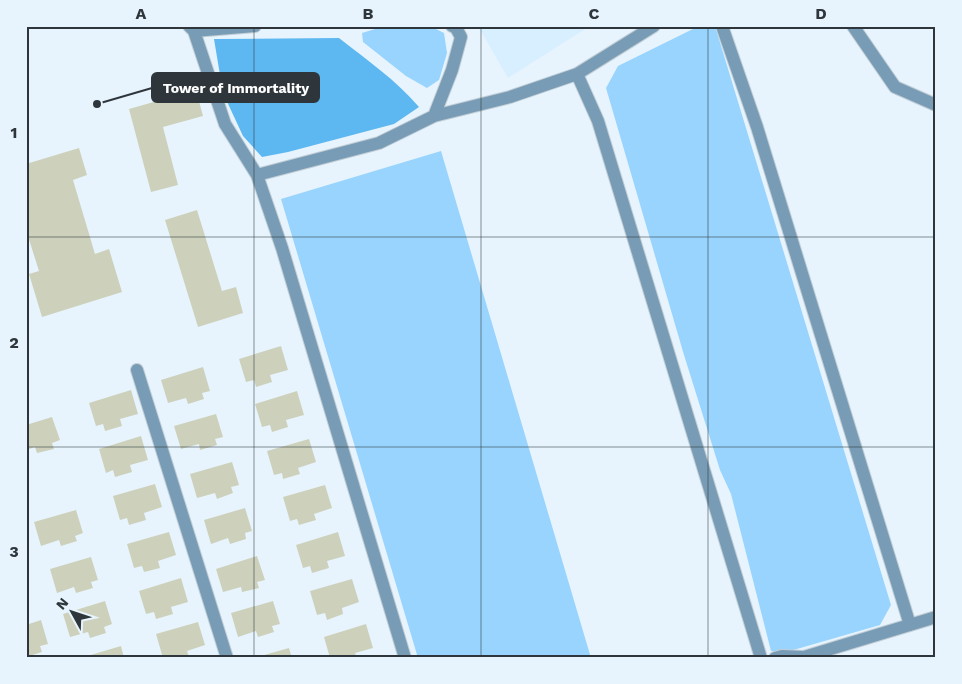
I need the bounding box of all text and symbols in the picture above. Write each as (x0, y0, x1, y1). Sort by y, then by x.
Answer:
text: A (136, 4, 147, 23)
text: B (363, 4, 374, 23)
text: C (589, 4, 600, 23)
text: D (815, 4, 827, 23)
callout: Tower of Immortality (152, 73, 319, 102)
text: Tower of Immortality (163, 80, 309, 96)
text: 1 (11, 123, 17, 142)
text: 2 (9, 333, 19, 352)
text: 3 (9, 542, 19, 561)
north arrow (48, 586, 98, 636)
text: N (53, 595, 72, 613)

